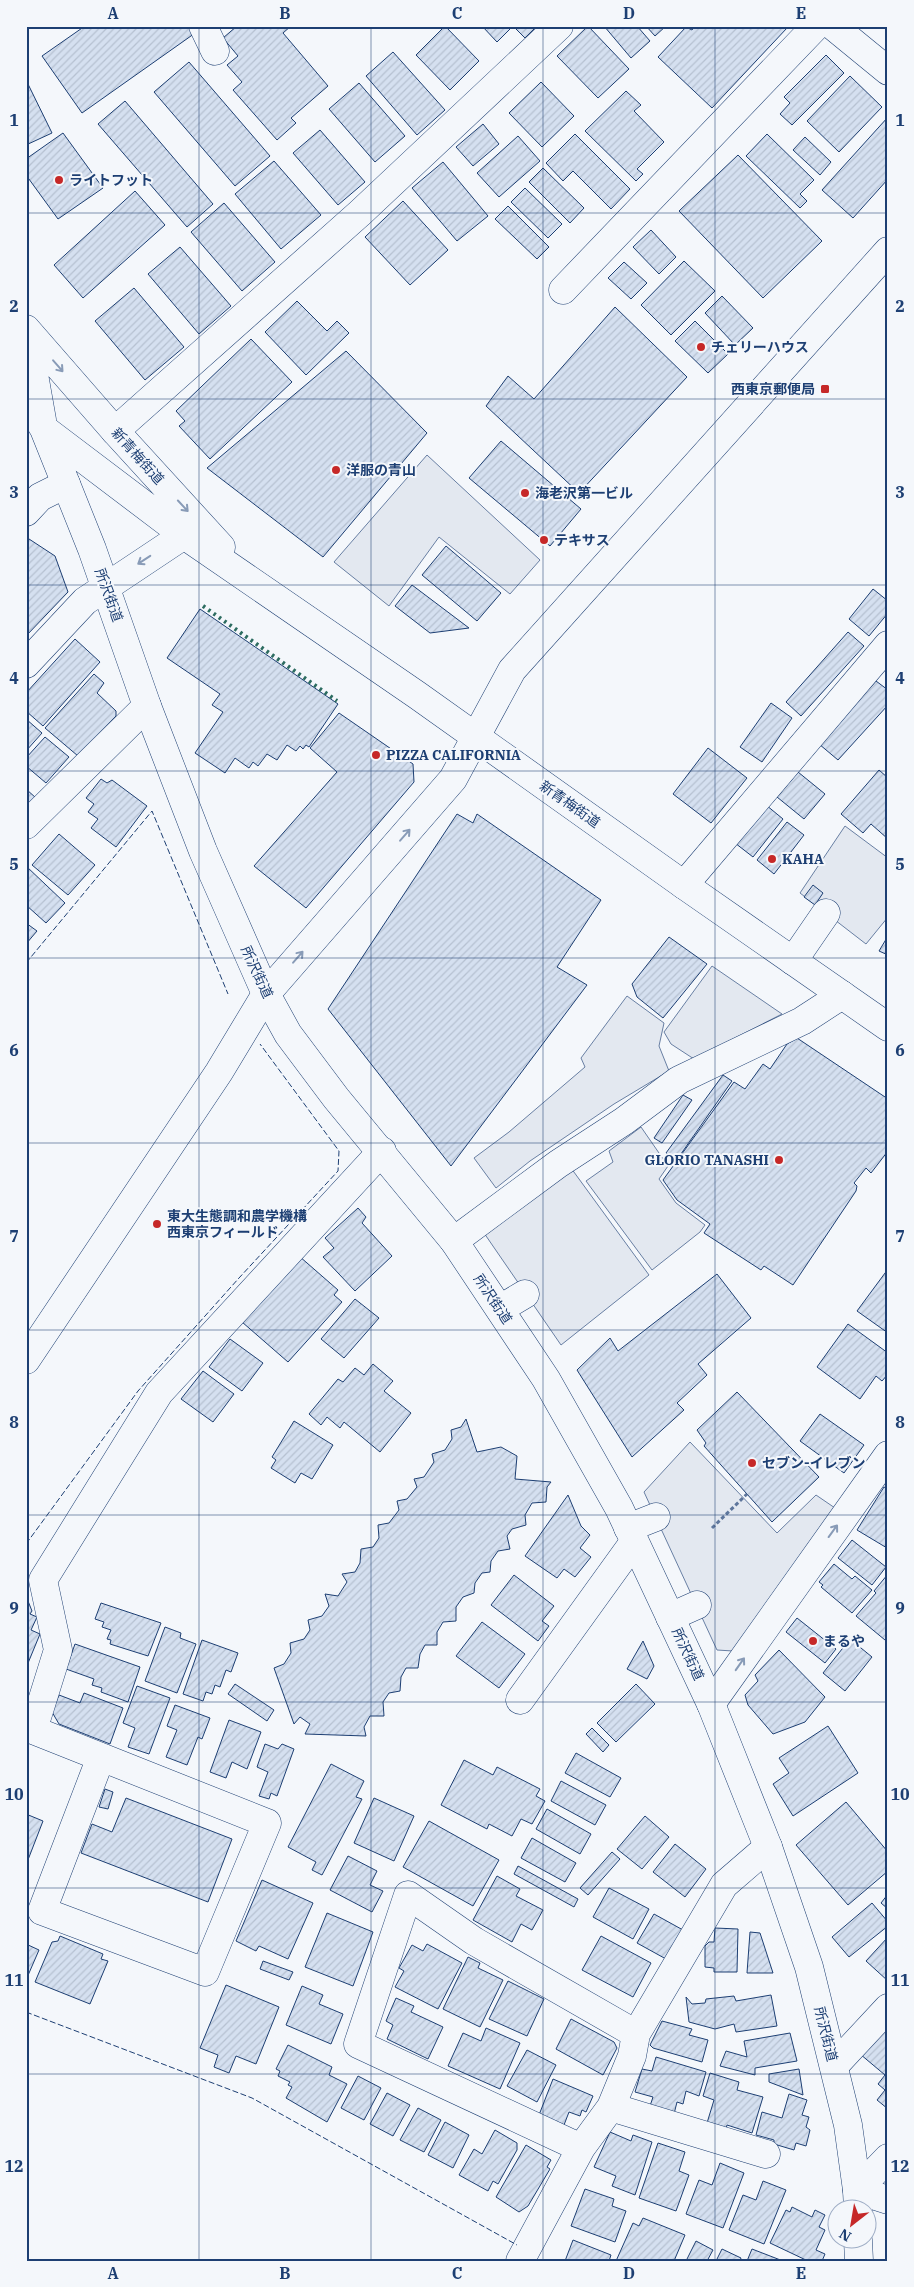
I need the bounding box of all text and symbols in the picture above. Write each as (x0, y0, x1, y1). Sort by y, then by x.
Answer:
text: A (107, 3, 119, 23)
text: B (279, 3, 291, 23)
text: C (452, 3, 462, 23)
text: D (623, 3, 635, 23)
text: E (796, 3, 806, 23)
text: 1 (9, 110, 19, 130)
text: 1 (895, 110, 905, 130)
place label: ライトフット (69, 171, 153, 189)
marker: ライトフット (53, 174, 65, 186)
text: 2 (9, 296, 19, 316)
text: 2 (895, 296, 905, 316)
place label: チェリーハウス (711, 338, 809, 356)
marker: チェリーハウス (695, 341, 707, 353)
one-way arrow (52, 360, 64, 373)
place label: 西東京郵便局 (731, 380, 815, 398)
marker: 西東京郵便局 (819, 383, 831, 395)
street label: 新青梅街道 (108, 424, 168, 488)
place label: 洋服の青山 (346, 461, 416, 479)
marker: 洋服の青山 (330, 464, 342, 476)
text: 3 (9, 482, 19, 502)
text: 3 (895, 482, 905, 502)
place label: 海老沢第一ビル (535, 484, 633, 502)
marker: 海老沢第一ビル (519, 487, 531, 499)
one-way arrow (177, 500, 189, 512)
place label: テキサス (554, 531, 610, 549)
marker: テキサス (538, 534, 550, 546)
one-way arrow (138, 555, 152, 565)
street label: 所沢街道 (91, 566, 127, 624)
text: 4 (9, 668, 19, 688)
text: 4 (895, 668, 905, 688)
place label: PIZZA CALIFORNIA (386, 746, 521, 764)
marker: PIZZA CALIFORNIA (370, 749, 382, 761)
street label: 新青梅街道 (536, 777, 604, 831)
one-way arrow (399, 828, 410, 841)
place label: KAHA (782, 850, 824, 868)
marker: KAHA (766, 853, 778, 865)
text: 5 (9, 854, 19, 874)
text: 5 (895, 854, 905, 874)
street label: 所沢街道 (237, 943, 277, 1001)
one-way arrow (292, 951, 304, 964)
text: 6 (9, 1040, 19, 1060)
text: 6 (895, 1040, 905, 1060)
place label: GLORIO TANASHI (645, 1151, 769, 1169)
marker: GLORIO TANASHI (773, 1154, 785, 1166)
place label: 東大生態調和農学機構 西東京フィールド (167, 1207, 307, 1241)
marker: 東大生態調和農学機構 西東京フィールド (151, 1218, 163, 1230)
text: 7 (9, 1226, 19, 1246)
text: 7 (895, 1226, 905, 1246)
street label: 所沢街道 (470, 1271, 516, 1327)
text: 8 (9, 1412, 19, 1432)
text: 8 (895, 1412, 905, 1432)
place label: セブン-イレブン (762, 1454, 866, 1472)
marker: セブン-イレブン (746, 1457, 758, 1469)
one-way arrow (828, 1525, 838, 1539)
text: 9 (9, 1598, 19, 1618)
text: 9 (895, 1598, 905, 1618)
street label: 所沢街道 (668, 1625, 708, 1683)
place label: まるや (823, 1632, 865, 1650)
marker: まるや (807, 1635, 819, 1647)
one-way arrow (735, 1657, 745, 1671)
text: 10 (4, 1784, 24, 1804)
text: 10 (890, 1784, 910, 1804)
text: 11 (4, 1970, 24, 1990)
text: 11 (890, 1970, 910, 1990)
street label: 所沢街道 (810, 2005, 842, 2063)
text: 12 (4, 2156, 24, 2176)
text: 12 (890, 2156, 910, 2176)
north arrow (826, 2200, 876, 2250)
text: N (836, 2225, 855, 2246)
text: A (107, 2263, 119, 2283)
text: B (279, 2263, 291, 2283)
text: C (452, 2263, 462, 2283)
text: D (623, 2263, 635, 2283)
text: E (796, 2263, 806, 2283)

